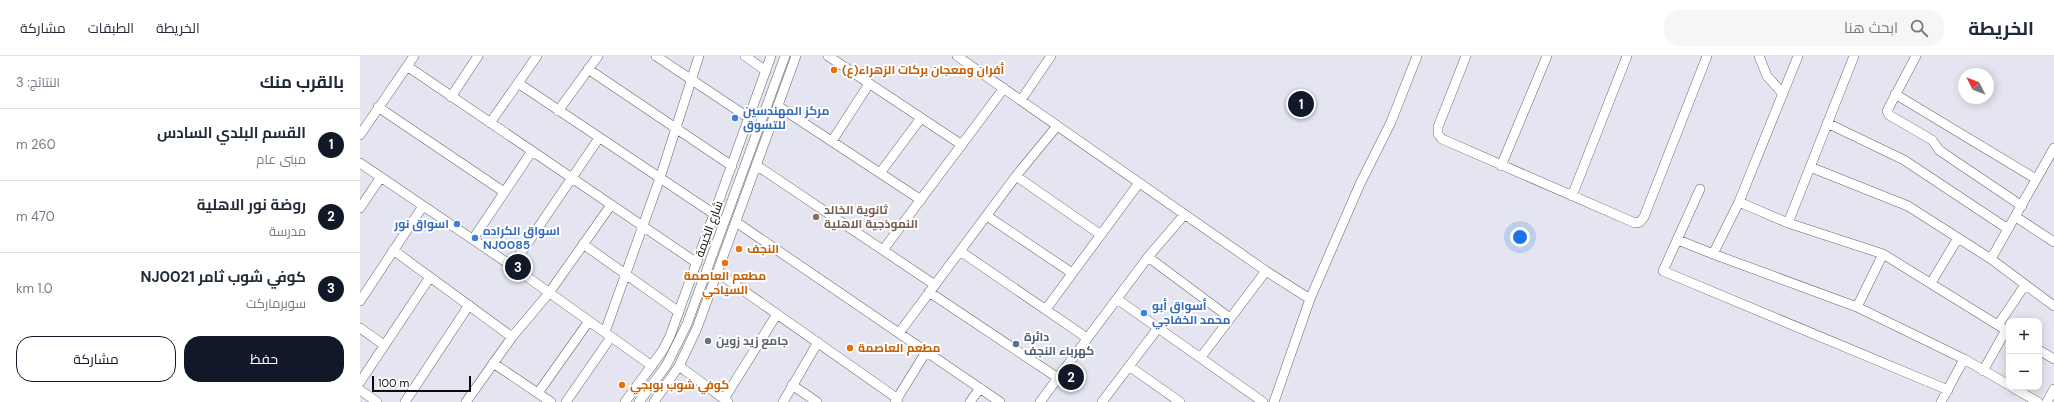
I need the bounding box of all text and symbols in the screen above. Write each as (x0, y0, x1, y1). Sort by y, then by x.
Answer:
search box (1664, 10, 1944, 46)
text: الخريطة (1968, 16, 2034, 41)
icon: search (1908, 17, 1930, 39)
text: ابحث هنا (1844, 18, 1898, 38)
text: مشاركة (20, 19, 66, 37)
text: الطبقات (88, 19, 134, 37)
text: الخريطة (156, 19, 200, 37)
place label: أفران ومعجان بركات الزهراء(ع) (842, 62, 1005, 79)
marker: أفران ومعجان بركات الزهراء(ع) (829, 65, 839, 75)
north arrow (1958, 68, 1994, 104)
text: بالقرب منك (260, 71, 344, 93)
text: النتائج: 3 (16, 74, 60, 91)
pin: 1 (1288, 89, 1314, 119)
place label: مركز المهندسين للتسوق (743, 103, 829, 133)
marker: مركز المهندسين للتسوق (730, 113, 740, 123)
text: القسم البلدي السادس (157, 123, 306, 143)
text: 260 m (16, 136, 56, 153)
text: 1 (329, 136, 333, 153)
text: مبنى عام (256, 151, 306, 168)
text: روضة نور الاهلية (197, 195, 306, 215)
street label: شارع الخيمة (691, 199, 727, 259)
place label: ثانوية الخالد النموذجية الاهلية (824, 202, 918, 232)
text: 470 m (16, 208, 55, 225)
text: 2 (327, 208, 335, 225)
marker: ثانوية الخالد النموذجية الاهلية (811, 212, 821, 222)
place label: اسواق نور (393, 216, 449, 232)
marker: اسواق نور (452, 219, 462, 229)
text: مدرسة (269, 223, 306, 240)
place label: اسواق الكراده NJ0085 (483, 223, 560, 253)
your location (1510, 227, 1530, 247)
marker: اسواق الكراده NJ0085 (470, 233, 480, 243)
place label: النجف (747, 241, 779, 257)
marker: النجف (734, 244, 744, 254)
pin: 3 (505, 252, 531, 282)
marker: مطعم العاصمة السياحي (720, 258, 730, 268)
text: كوفي شوب ثامر NJ0021 (140, 267, 306, 287)
place label: مطعم العاصمة السياحي (684, 268, 766, 300)
text: 1.0 km (16, 280, 53, 297)
text: 3 (327, 280, 335, 297)
text: سوبرماركت (246, 295, 306, 312)
place label: أسواق أبو محمد الخفاجي (1152, 298, 1231, 330)
marker: أسواق أبو محمد الخفاجي (1139, 308, 1149, 318)
map controls (2006, 318, 2042, 390)
button: + (2006, 318, 2042, 354)
place label: دائرة كهرباء النجف (1024, 329, 1094, 359)
place label: جامع زيد زوين (716, 333, 788, 350)
button: مشاركة (16, 336, 176, 382)
button: حفظ (184, 336, 344, 382)
marker: جامع زيد زوين (703, 336, 713, 346)
marker: دائرة كهرباء النجف (1011, 339, 1021, 349)
place label: مطعم العاصمة (858, 340, 940, 356)
marker: مطعم العاصمة (845, 343, 855, 353)
button: − (2006, 354, 2042, 390)
pin: 2 (1058, 362, 1084, 392)
scale bar (372, 374, 471, 393)
text: 100 m (378, 376, 409, 390)
place label: كوفي شوب بوبجي (630, 377, 729, 395)
marker: كوفي شوب بوبجي (617, 380, 627, 390)

